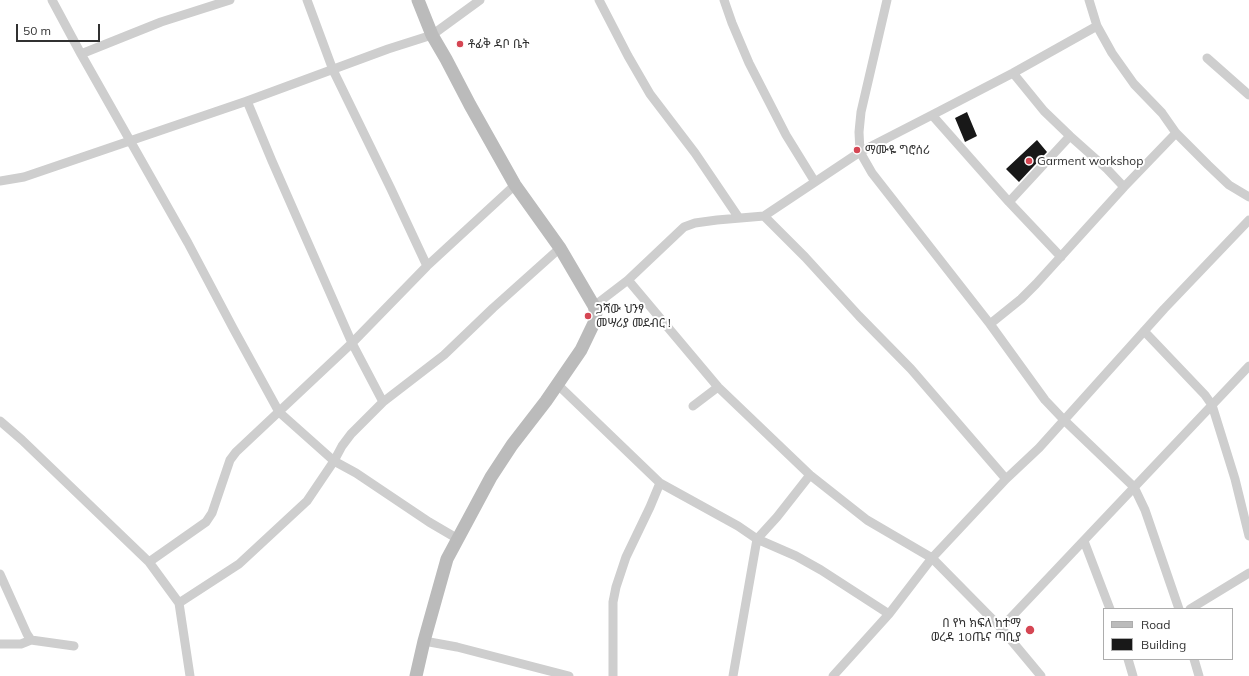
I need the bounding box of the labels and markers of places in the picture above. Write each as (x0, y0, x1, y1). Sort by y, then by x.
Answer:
place label: ቶፊቅ ዳቦ ቤት (468, 37, 529, 51)
marker: ቶፊቅ ዳቦ ቤት (455, 39, 465, 49)
place label: ማሙዬ ግሮሰሪ (865, 143, 930, 157)
marker: ማሙዬ ግሮሰሪ (852, 145, 862, 155)
place label: Garment workshop (1037, 154, 1143, 168)
marker: Garment workshop (1024, 156, 1034, 166)
place label: ጋሻው ህንፃ መሣሪያ መደብር ! (596, 302, 671, 330)
marker: ጋሻው ህንፃ መሣሪያ መደብር ! (583, 311, 593, 321)
place label: በ የካ ክፍለ ከተማ ወረዳ 10ጤና ጣቢያ (931, 616, 1021, 644)
marker: በ የካ ክፍለ ከተማ ወረዳ 10ጤና ጣቢያ (1024, 624, 1036, 636)

